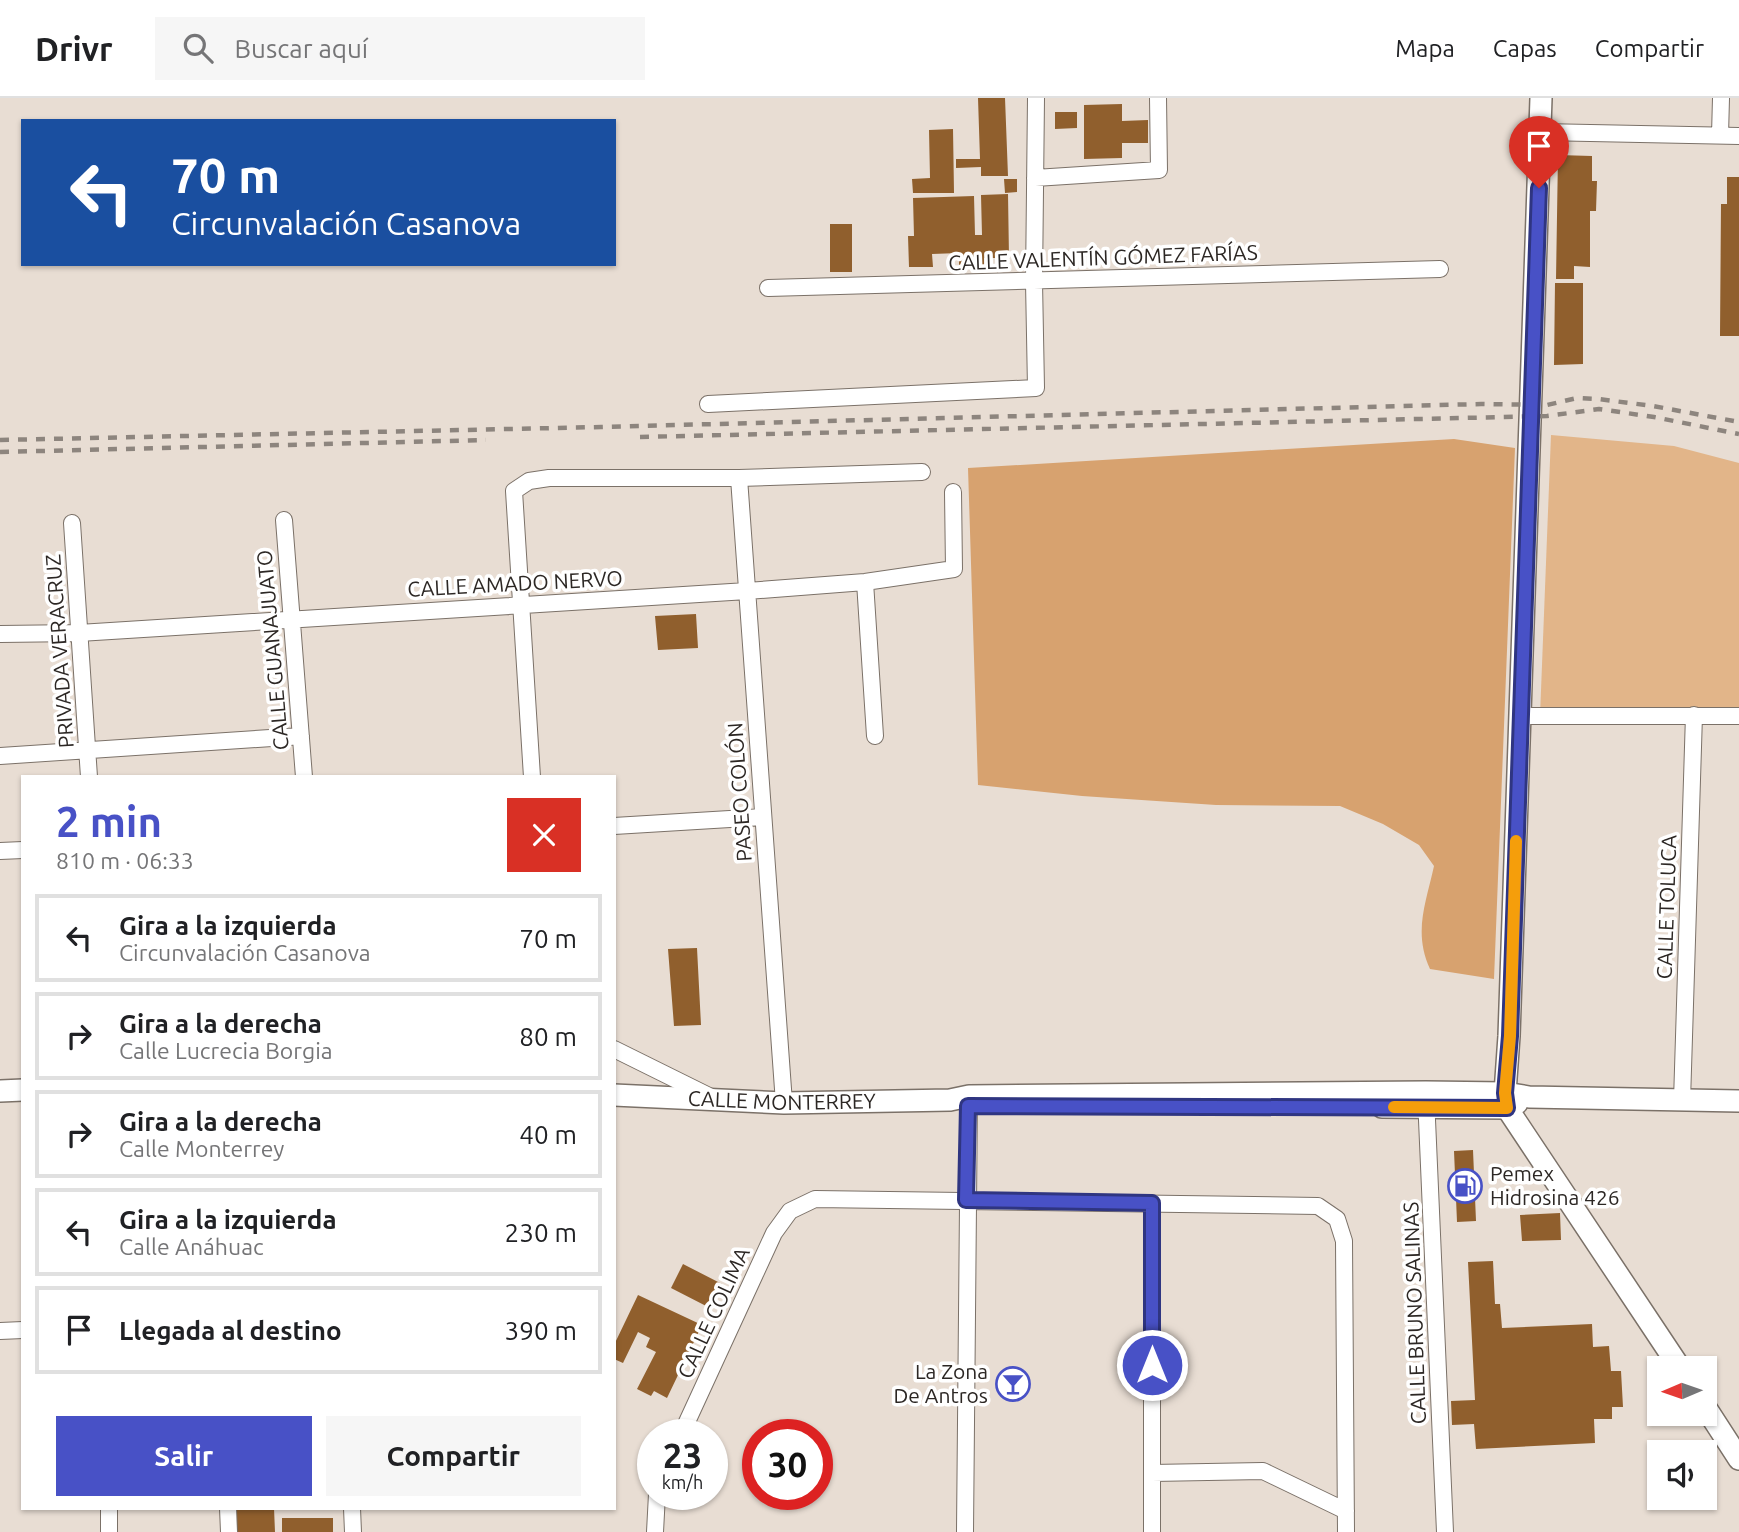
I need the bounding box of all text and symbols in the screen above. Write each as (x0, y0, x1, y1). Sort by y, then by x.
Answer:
search box (155, 17, 645, 80)
icon: search (179, 29, 217, 67)
text: Drivr (35, 30, 113, 67)
text: Buscar aquí (235, 34, 368, 63)
text: Mapa (1395, 35, 1455, 62)
text: Capas (1493, 35, 1557, 62)
text: Compartir (1595, 35, 1704, 62)
pin (1509, 116, 1569, 188)
icon: arrive (1520, 127, 1558, 165)
icon: left (56, 147, 147, 238)
text: 70 m (171, 147, 280, 202)
text: Circunvalación Casanova (171, 205, 521, 241)
street label: CALLE VALENTÍN GÓMEZ FARÍAS (948, 240, 1258, 274)
street label: CALLE GUANAJUATO (251, 549, 293, 751)
street label: PRIVADA VERACRUZ (40, 553, 78, 749)
street label: CALLE AMADO NERVO (407, 565, 623, 601)
street label: PASEO COLÓN (722, 722, 756, 862)
text: 2 min (56, 798, 162, 845)
button: close (507, 798, 581, 872)
street label: CALLE TOLUCA (1651, 834, 1681, 980)
text: 810 m · 06:33 (56, 848, 194, 873)
text: Gira a la izquierda (119, 911, 337, 940)
icon: left (60, 919, 98, 957)
text: 70 m (519, 924, 577, 953)
text: Circunvalación Casanova (119, 940, 371, 965)
text: Gira a la derecha (119, 1009, 322, 1038)
icon: right (60, 1017, 98, 1055)
text: 80 m (519, 1022, 577, 1051)
text: Calle Lucrecia Borgia (119, 1038, 333, 1063)
street label: CALLE MONTERREY (687, 1085, 876, 1114)
text: Gira a la derecha (119, 1107, 322, 1136)
icon: right (60, 1115, 98, 1153)
text: 40 m (519, 1120, 577, 1149)
text: Calle Monterrey (119, 1136, 284, 1161)
place label: Pemex Hidrosina 426 (1490, 1161, 1620, 1209)
fuel station icon: Pemex Hidrosina 426 (1446, 1167, 1484, 1205)
street label: CALLE BRUNO SALINAS (1398, 1201, 1430, 1425)
text: Gira a la izquierda (119, 1205, 337, 1234)
icon: left (60, 1213, 98, 1251)
text: 230 m (505, 1218, 577, 1247)
text: Calle Anáhuac (119, 1234, 264, 1259)
street label: CALLE COLIMA (672, 1243, 754, 1382)
icon: arrive (60, 1311, 98, 1349)
text: Llegada al destino (119, 1316, 342, 1345)
text: 390 m (505, 1316, 577, 1345)
position arrow (1115, 1328, 1189, 1402)
north arrow (1647, 1356, 1717, 1426)
map controls (1647, 1356, 1717, 1510)
place label: La Zona De Antros (894, 1359, 988, 1407)
bar icon: La Zona De Antros (994, 1365, 1032, 1403)
button: Salir (56, 1416, 312, 1496)
button: Compartir (326, 1416, 581, 1496)
speed limit sign: 30 (742, 1419, 833, 1510)
text: 23 (663, 1435, 702, 1475)
button: sound (1647, 1440, 1717, 1510)
text: km/h (662, 1472, 703, 1492)

